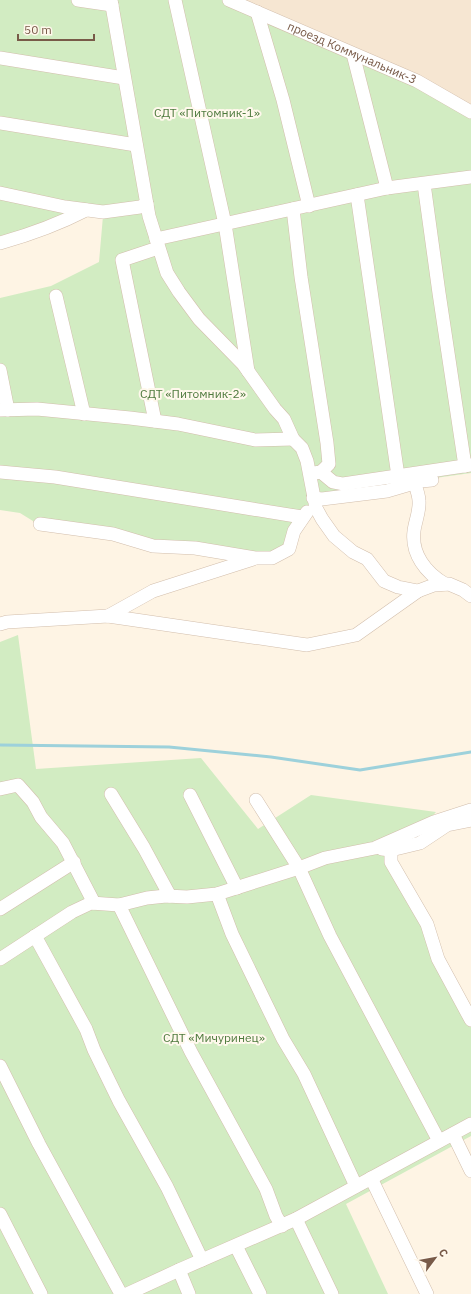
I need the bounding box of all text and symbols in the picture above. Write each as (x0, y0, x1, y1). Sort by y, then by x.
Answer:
scale bar (18, 16, 94, 42)
street label: проезд Коммунальник-3 (285, 18, 419, 87)
text: 50 m (24, 22, 52, 37)
park label: СДТ «Питомник-1» (154, 105, 260, 120)
park label: СДТ «Питомник-2» (140, 386, 246, 401)
park label: СДТ «Мичуринец» (163, 1030, 265, 1045)
north arrow (415, 1238, 455, 1278)
text: С (436, 1246, 451, 1259)

